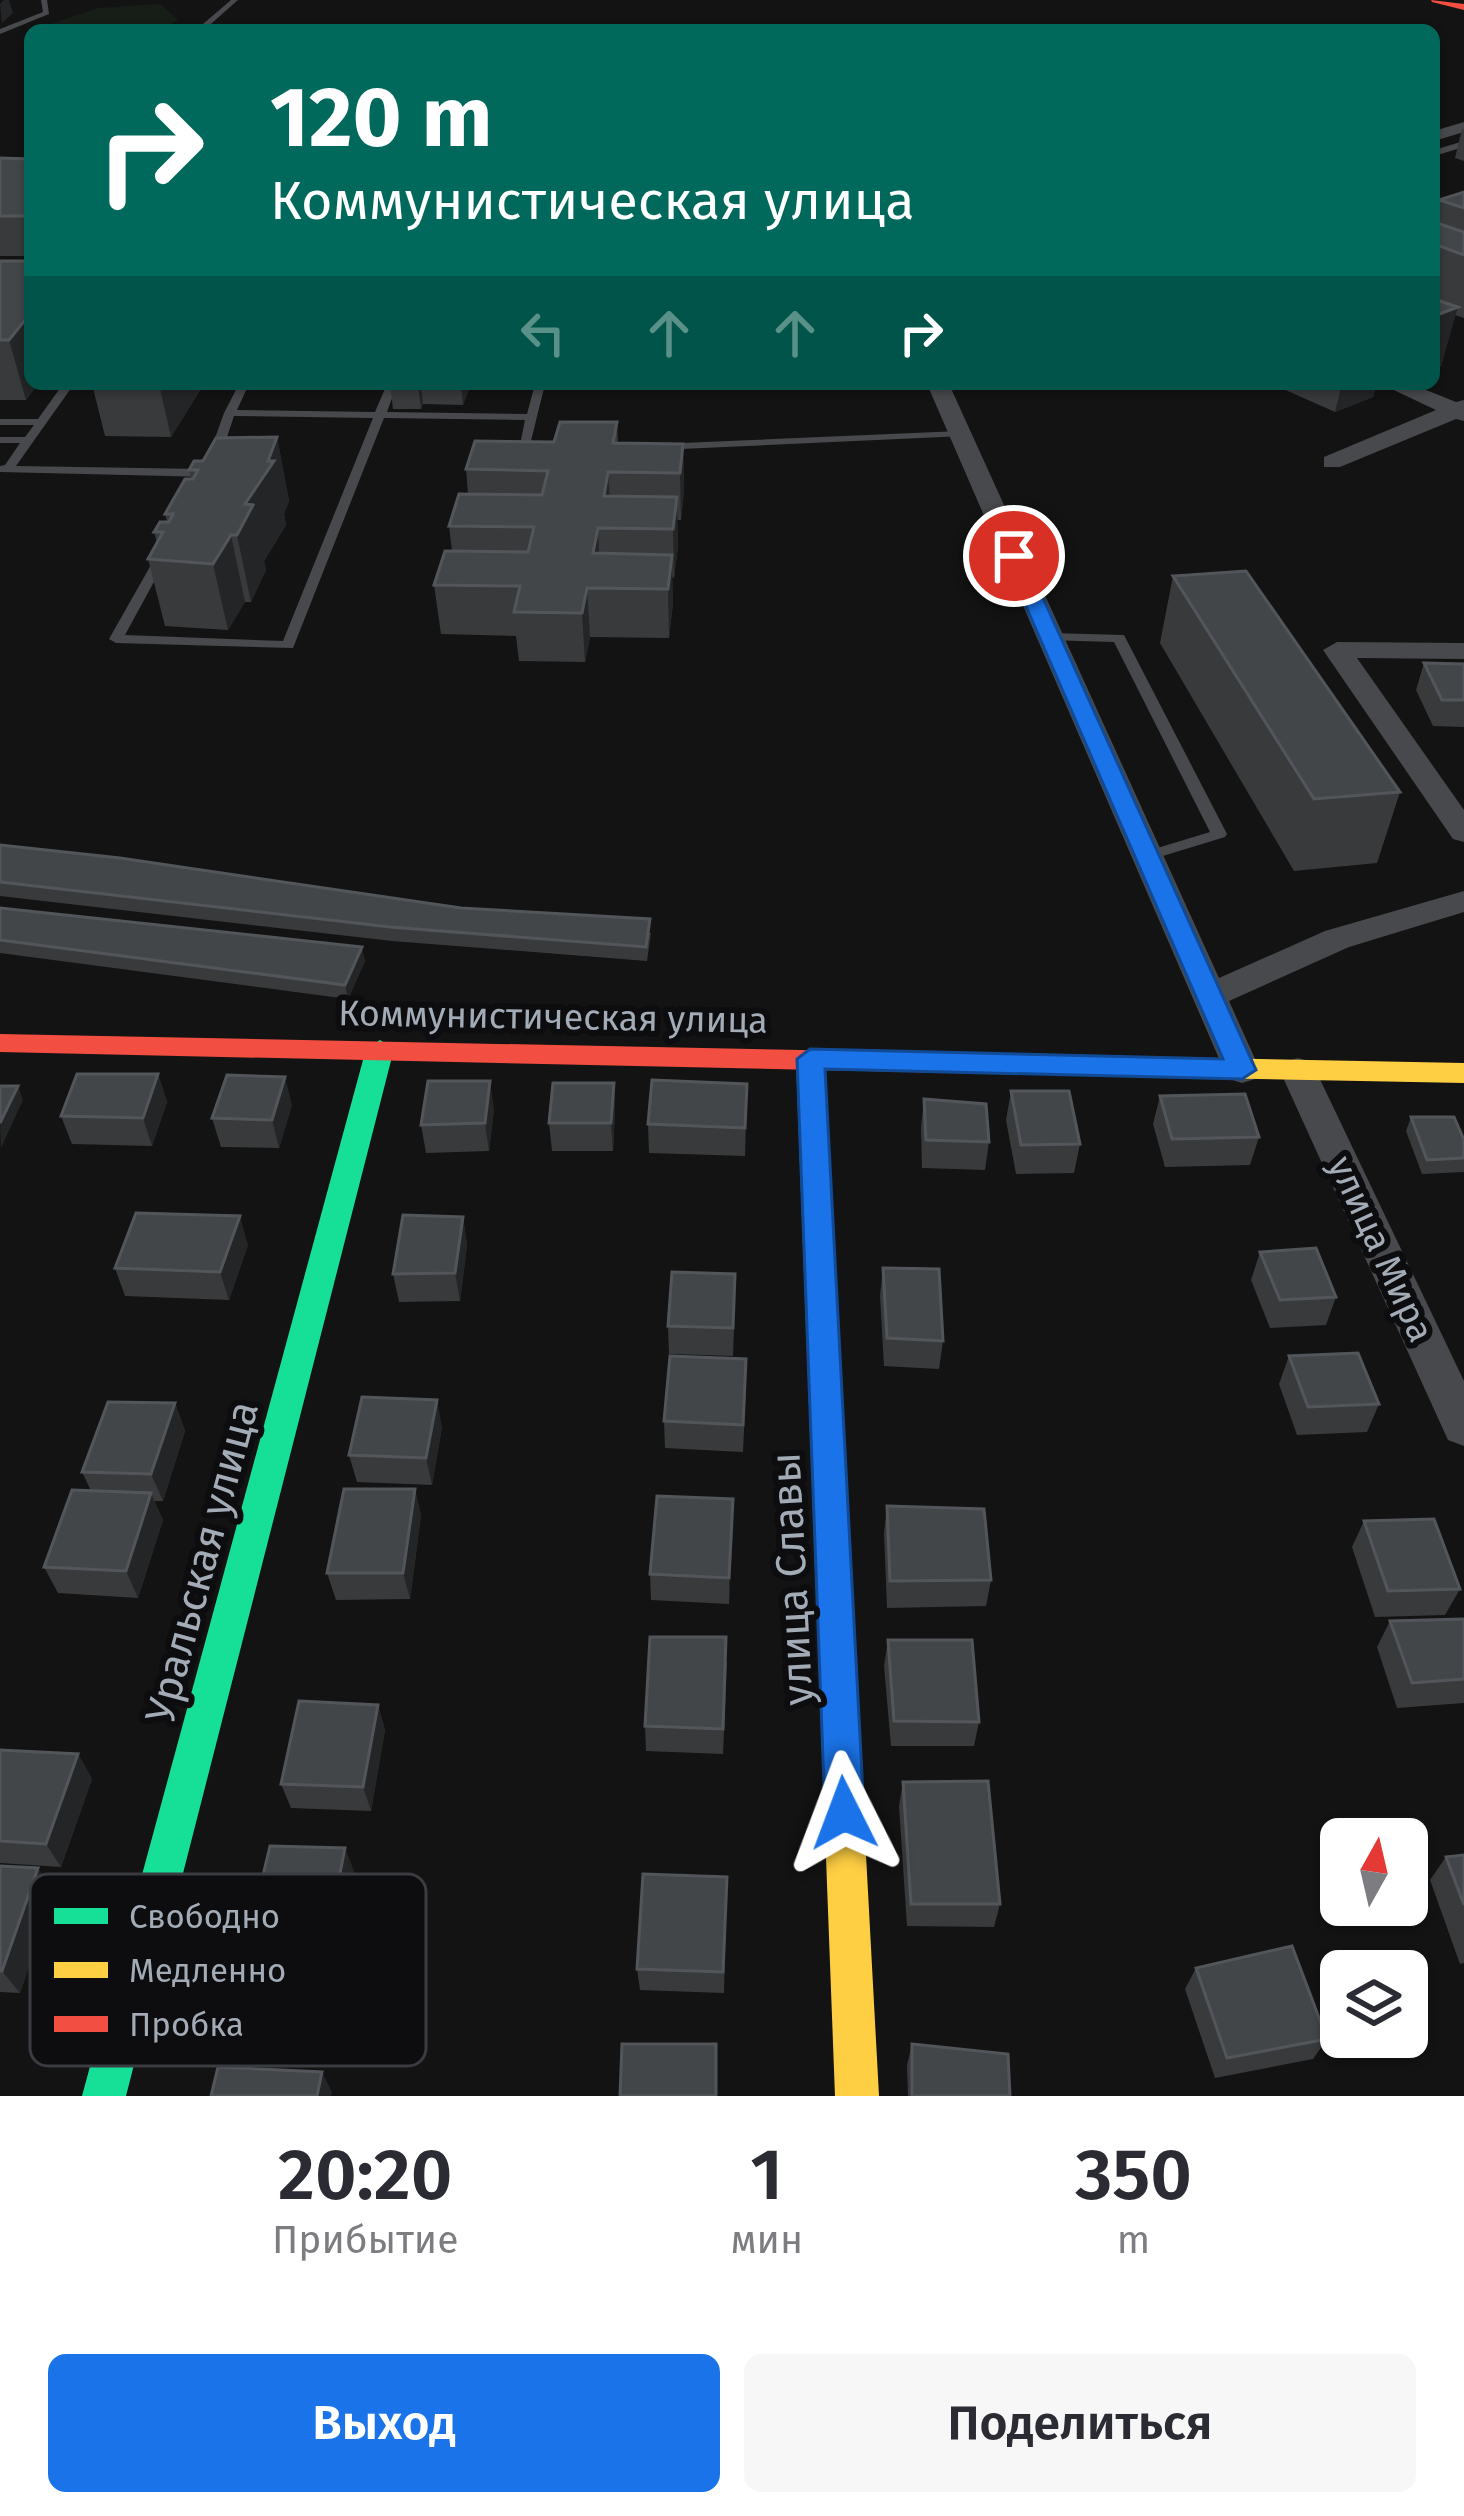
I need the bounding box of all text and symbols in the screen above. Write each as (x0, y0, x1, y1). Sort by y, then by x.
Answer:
text: 120 m (270, 67, 492, 168)
icon: right (72, 72, 228, 228)
text: Коммунистическая улица (270, 169, 915, 233)
icon: left (510, 300, 576, 366)
icon: ahead (636, 300, 702, 366)
icon: ahead (762, 300, 828, 366)
icon: right (888, 300, 954, 366)
pin (963, 505, 1065, 607)
icon: arrive (981, 523, 1047, 589)
street label: Коммунистическая улица (338, 991, 768, 1043)
street label: улица Мира (1319, 1149, 1443, 1349)
street label: Уральская улица (135, 1396, 269, 1728)
street label: улица Славы (760, 1451, 824, 1707)
position arrow (781, 1750, 907, 1876)
north arrow (1320, 1818, 1428, 1926)
map controls (1320, 1818, 1428, 2058)
legend (30, 1874, 426, 2066)
text: Свободно (129, 1897, 280, 1937)
button: layers (1320, 1950, 1428, 2058)
text: Медленно (129, 1951, 286, 1991)
text: Пробка (129, 2005, 244, 2045)
text: 20:20 (278, 2132, 452, 2218)
text: 1 (750, 2132, 783, 2218)
text: 350 (1075, 2132, 1192, 2218)
text: Прибытие (272, 2217, 458, 2263)
text: мин (730, 2217, 803, 2263)
text: m (1117, 2217, 1150, 2263)
button: Выход (48, 2354, 720, 2492)
button: Поделиться (744, 2354, 1416, 2492)

